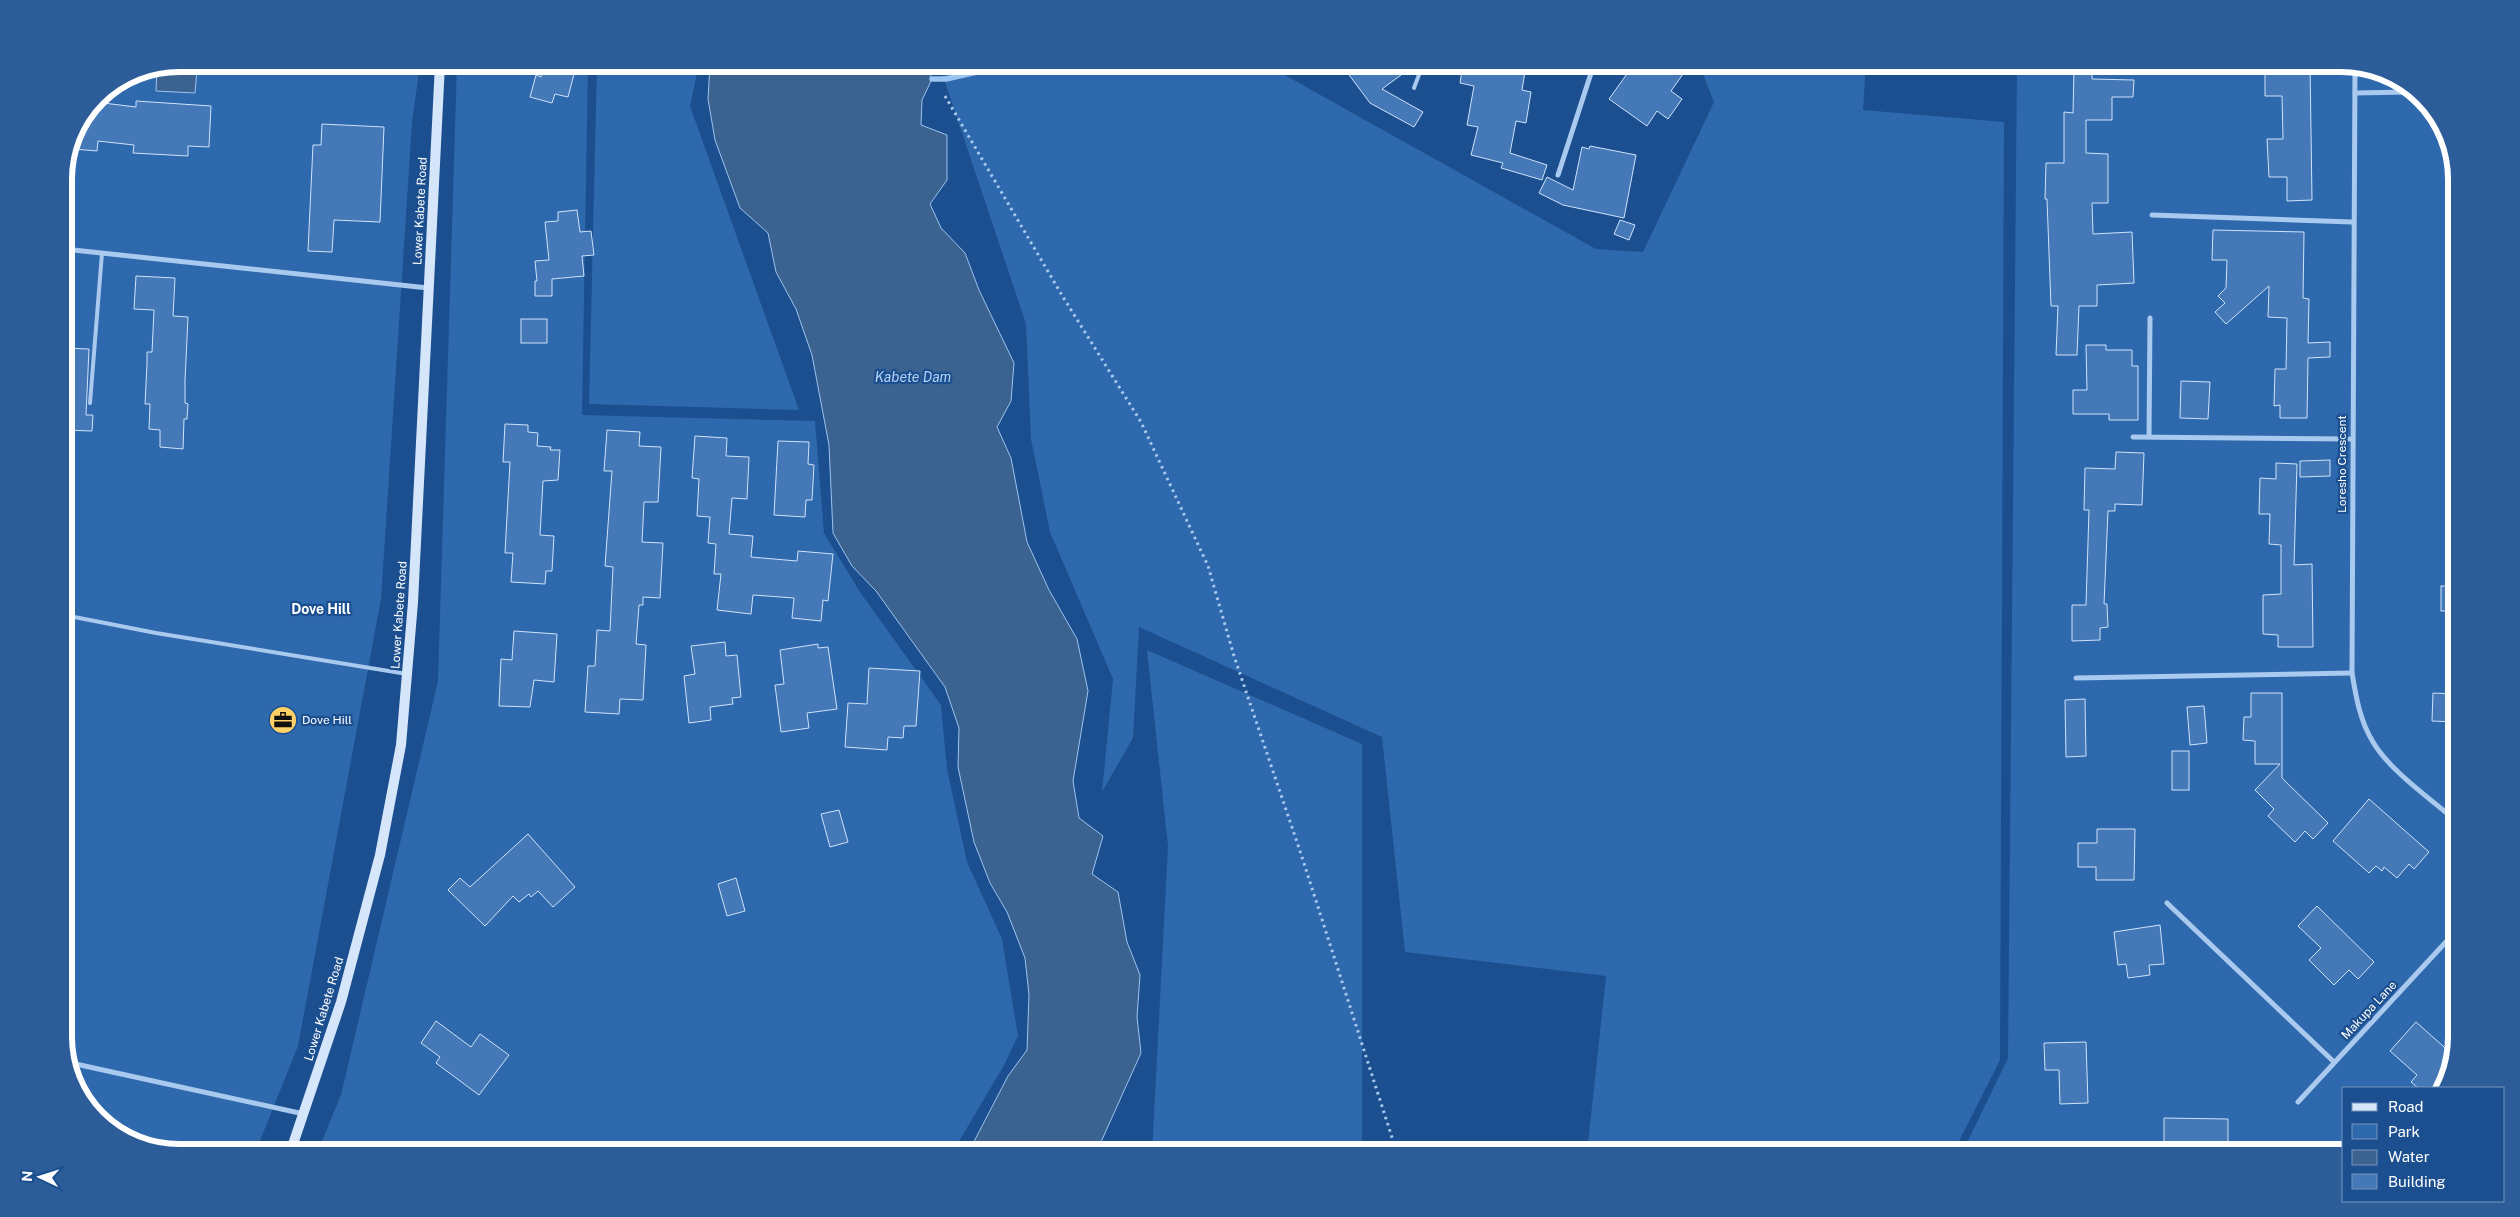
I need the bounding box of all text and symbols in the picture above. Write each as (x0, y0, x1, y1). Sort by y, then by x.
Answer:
street label: Lower Kabete Road (410, 157, 430, 265)
water label: Kabete Dam (875, 369, 951, 385)
street label: Loresho Crescent (2335, 415, 2349, 513)
street label: Lower Kabete Road (388, 561, 410, 669)
district label: Dove Hill (291, 601, 351, 617)
office icon: Dove Hill (268, 705, 298, 735)
place label: Dove Hill (302, 713, 352, 727)
street label: Lower Kabete Road (302, 955, 346, 1063)
street label: Makupa Lane (2338, 978, 2400, 1042)
legend (2342, 1087, 2505, 1202)
text: Road (2388, 1098, 2424, 1115)
text: Park (2388, 1123, 2420, 1140)
text: Water (2388, 1148, 2430, 1165)
north arrow (15, 1152, 65, 1202)
text: N (19, 1170, 35, 1182)
text: Building (2388, 1173, 2446, 1190)

